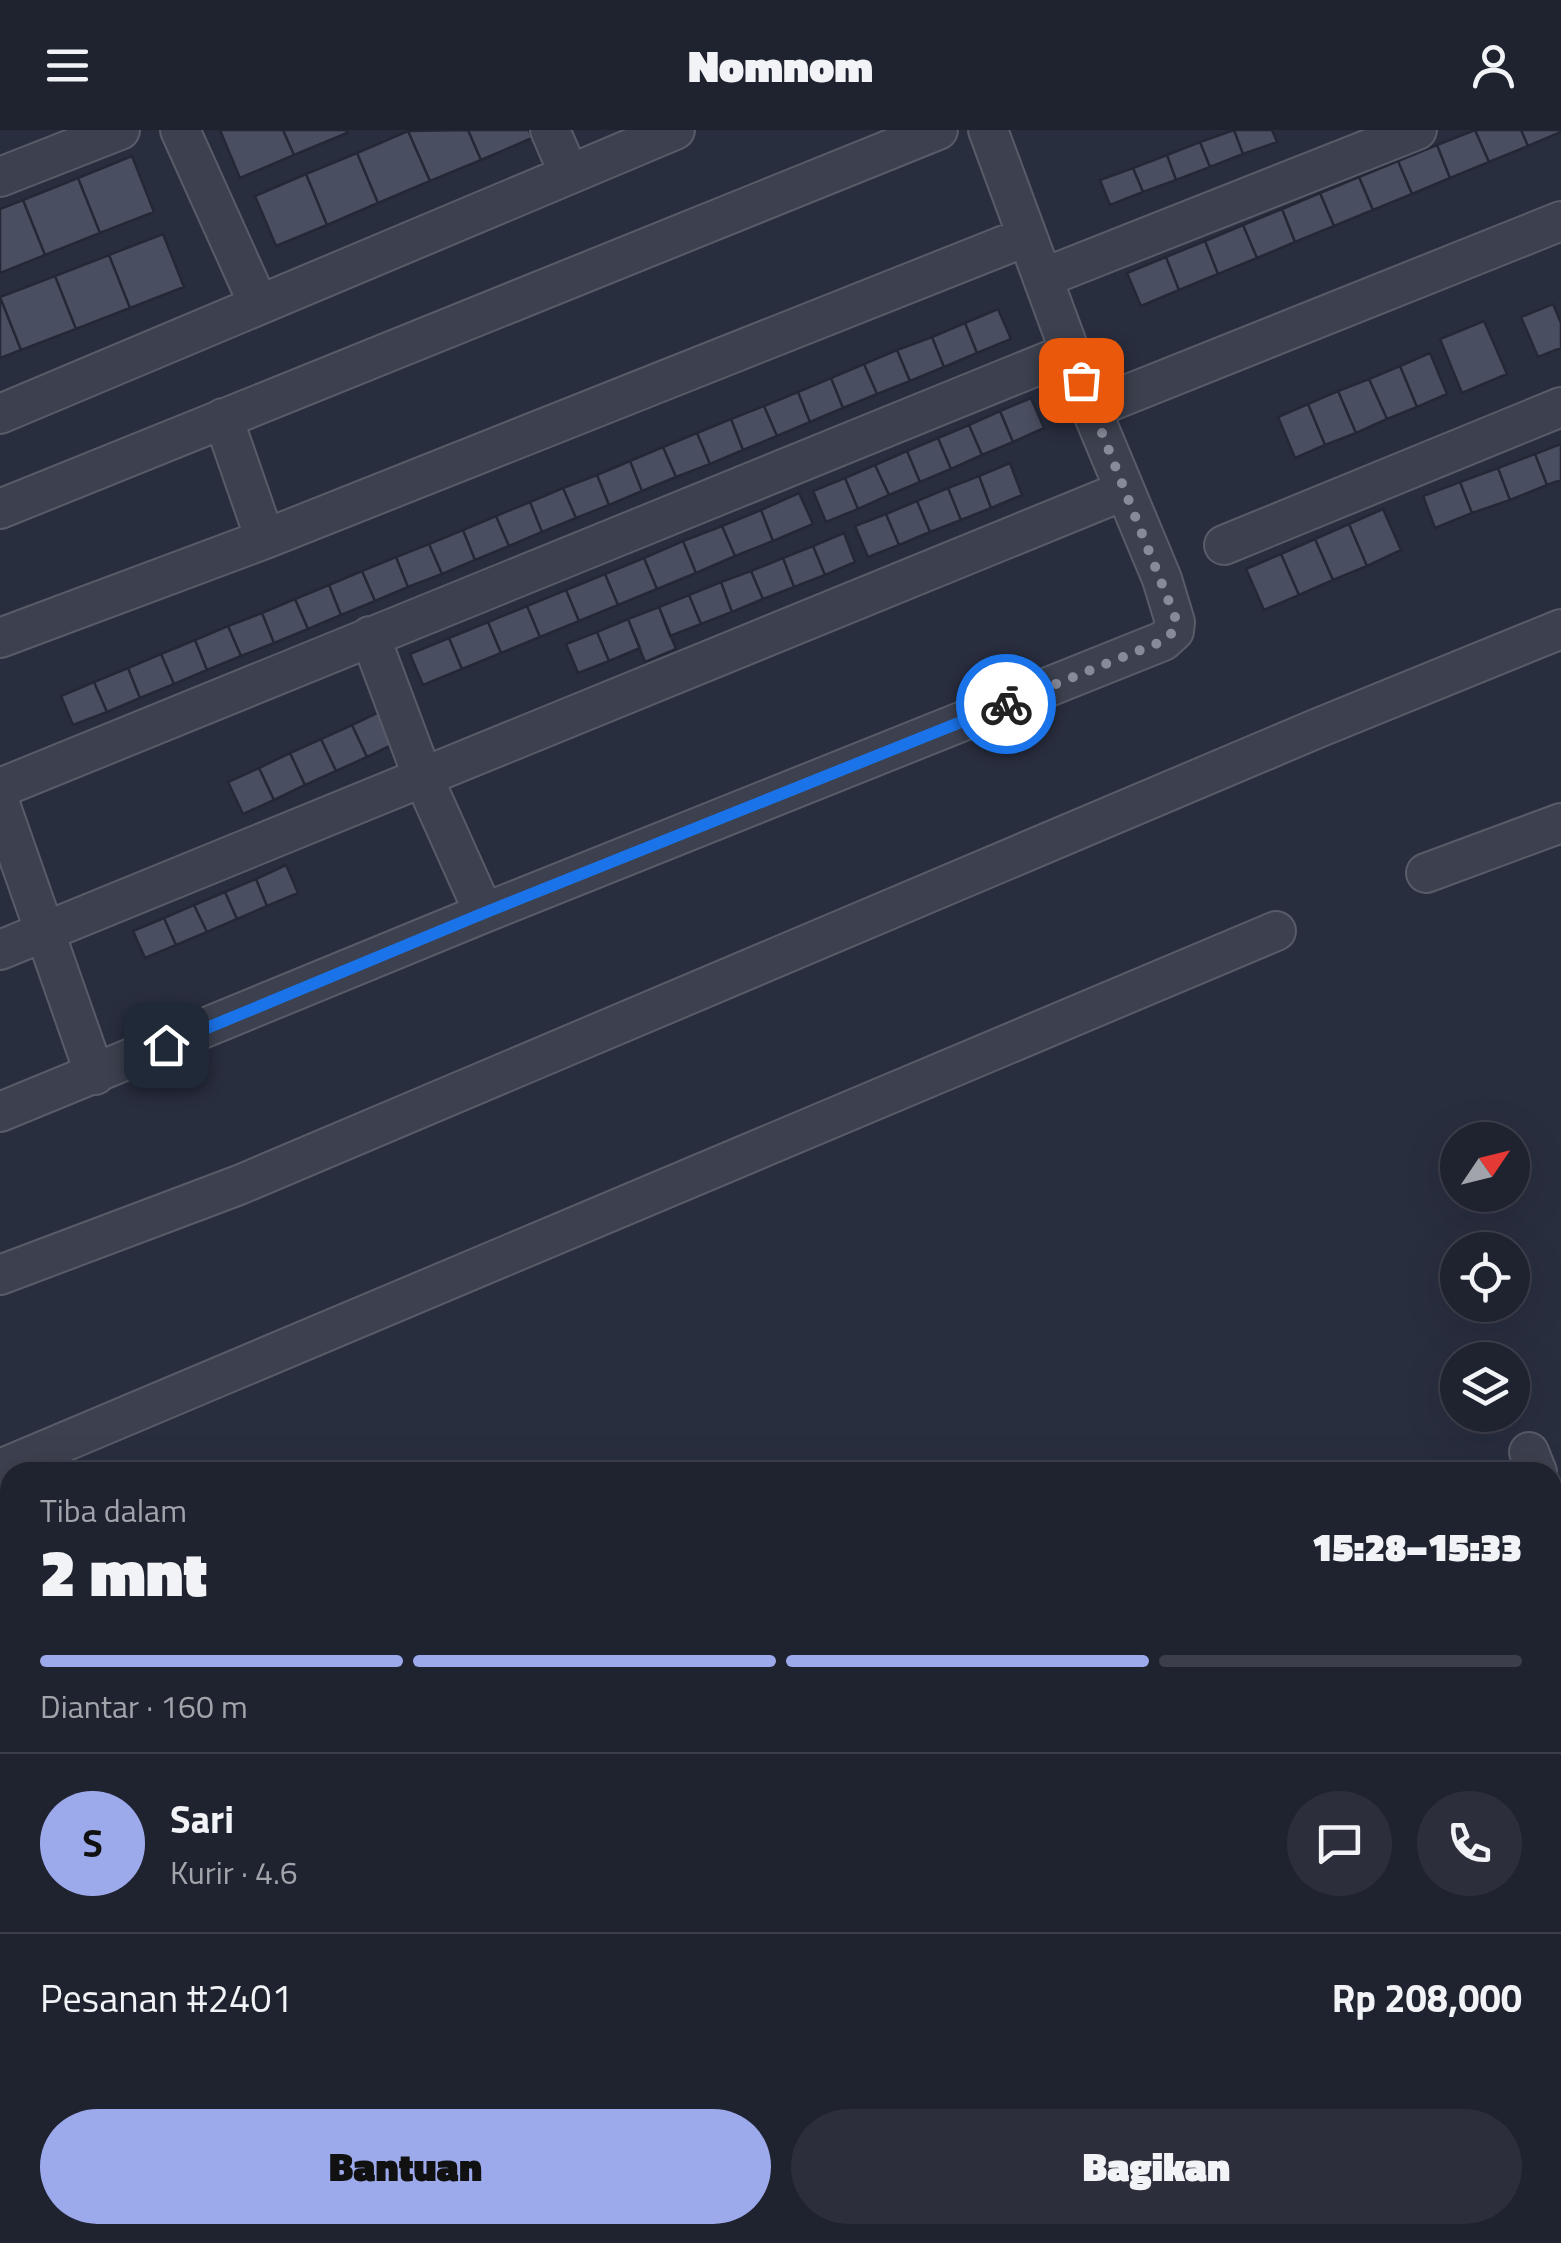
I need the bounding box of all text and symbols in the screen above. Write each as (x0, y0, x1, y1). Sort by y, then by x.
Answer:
text: Nomnom (688, 31, 873, 99)
icon: menu (40, 38, 95, 93)
icon: person (1466, 38, 1521, 93)
pin (1039, 338, 1124, 423)
icon: bag (1054, 353, 1109, 408)
courier (956, 654, 1056, 754)
icon: bike (979, 677, 1034, 732)
pin (124, 1003, 209, 1088)
icon: home (139, 1018, 194, 1073)
north arrow (1440, 1122, 1530, 1212)
map controls (1440, 1122, 1530, 1432)
button: locate (1440, 1232, 1530, 1322)
button: layers (1440, 1342, 1530, 1432)
text: Tiba dalam (40, 1486, 187, 1534)
text: 15:28–15:33 (1312, 1518, 1522, 1576)
text: 2 mnt (40, 1522, 207, 1621)
text: Diantar · 160 m (40, 1682, 248, 1730)
text: Sari (170, 1790, 234, 1848)
button: chat (1287, 1791, 1392, 1896)
button: phone (1417, 1791, 1522, 1896)
text: S (82, 1814, 103, 1872)
text: Kurir · 4.6 (170, 1848, 298, 1896)
text: Pesanan #2401 (40, 1969, 293, 2027)
text: Rp 208,000 (1332, 1969, 1522, 2027)
button: Bantuan (40, 2109, 771, 2224)
button: Bagikan (791, 2109, 1522, 2224)

